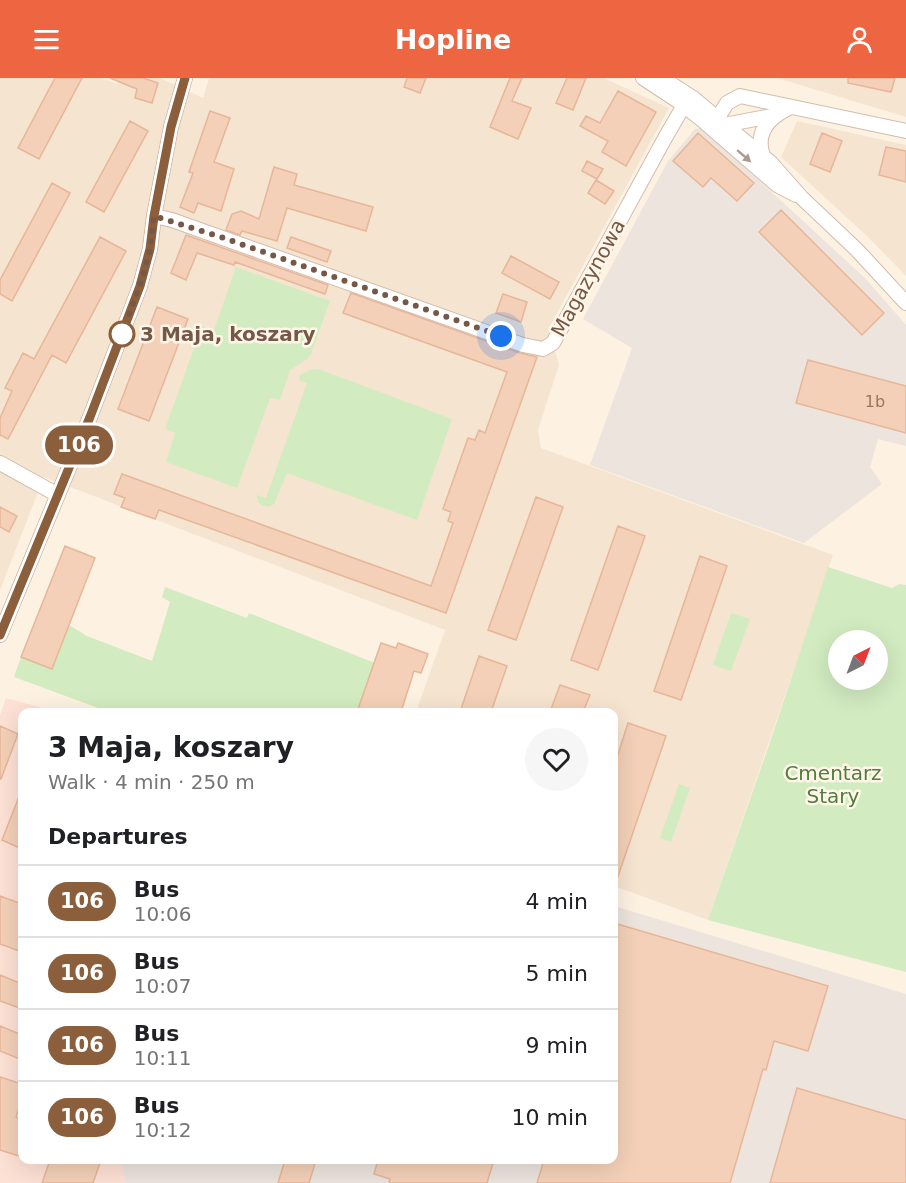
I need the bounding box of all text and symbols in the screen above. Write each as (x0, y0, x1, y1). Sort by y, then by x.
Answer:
icon: menu (30, 23, 63, 56)
icon: person (843, 23, 876, 56)
text: Hopline (395, 24, 511, 55)
one-way arrow (736, 149, 751, 162)
street label: Magazynowa (546, 215, 630, 341)
marker: 3 Maja, koszary (109, 321, 135, 347)
your location (486, 321, 516, 351)
place label: 3 Maja, koszary (140, 322, 316, 346)
house number: 1b (865, 392, 885, 411)
line badge: 106 (44, 426, 113, 464)
text: 106 (57, 433, 101, 457)
north arrow (828, 630, 888, 690)
map controls (828, 630, 888, 690)
button: heart (525, 728, 588, 791)
text: 3 Maja, koszary (48, 731, 294, 764)
park label: Cmentarz Stary (784, 761, 882, 808)
text: Walk · 4 min · 250 m (48, 770, 255, 794)
text: Departures (48, 824, 188, 849)
text: Bus (134, 877, 179, 902)
text: 106 (60, 889, 104, 913)
text: 4 min (526, 889, 588, 914)
text: 10:06 (134, 902, 191, 926)
text: Bus (134, 949, 179, 974)
text: 106 (60, 961, 104, 985)
text: 5 min (526, 961, 588, 986)
text: 10:07 (134, 974, 191, 998)
text: Bus (134, 1021, 179, 1046)
text: 106 (60, 1033, 104, 1057)
text: 9 min (526, 1033, 588, 1058)
text: 10:11 (134, 1046, 191, 1070)
text: Bus (134, 1093, 179, 1118)
text: 106 (60, 1105, 104, 1129)
text: 10 min (512, 1105, 588, 1130)
text: 10:12 (134, 1118, 191, 1142)

